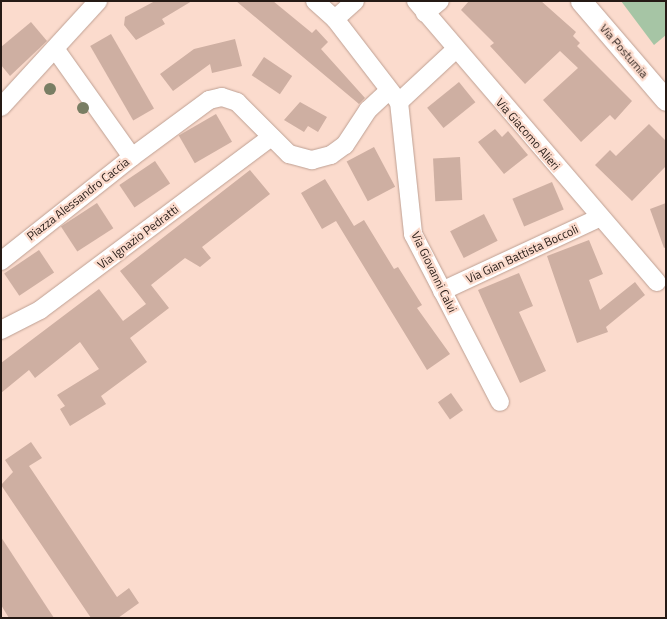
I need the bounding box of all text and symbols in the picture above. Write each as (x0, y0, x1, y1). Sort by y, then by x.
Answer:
street label: Via Postumia (597, 21, 651, 81)
street label: Via Giacomo Alieri (493, 95, 563, 173)
street label: Piazza Alessandro Caccia (24, 155, 132, 243)
street label: Via Ignazio Pedratti (95, 202, 181, 272)
street label: Via Gian Battista Boccoli (464, 222, 580, 286)
street label: Via Giovanni Calvi (408, 229, 460, 315)

